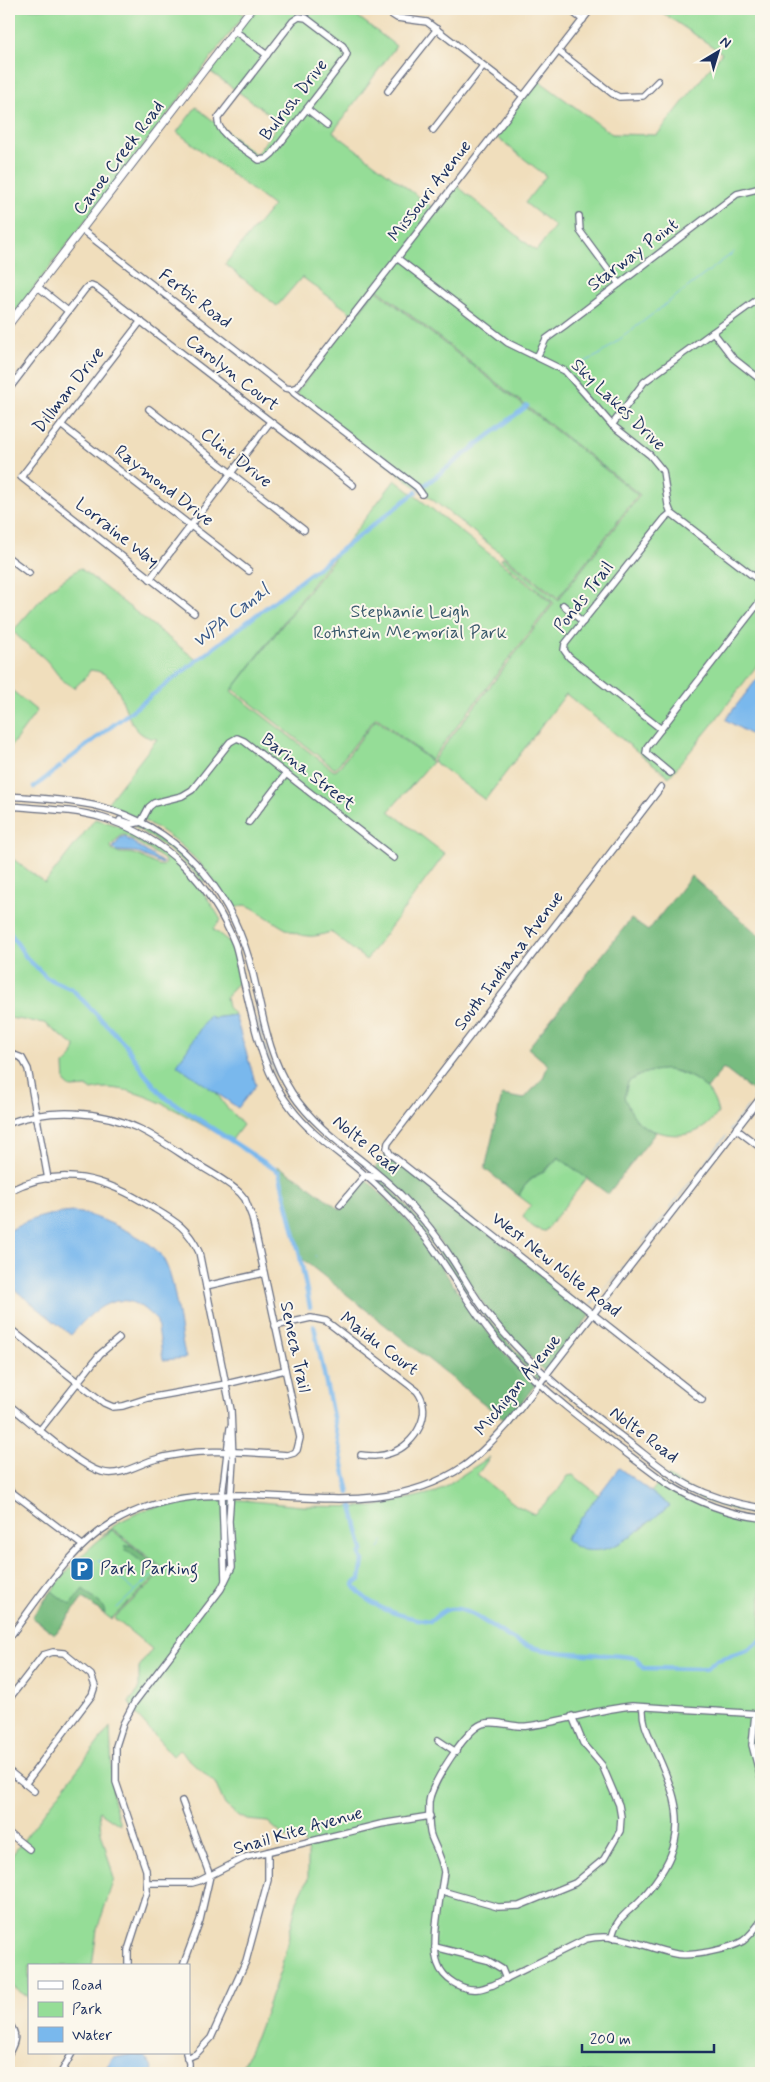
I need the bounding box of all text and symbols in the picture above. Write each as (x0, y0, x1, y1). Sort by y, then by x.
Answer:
north arrow (692, 28, 742, 78)
text: N (716, 33, 735, 53)
street label: Bulrush Drive (254, 54, 334, 146)
street label: Canoe Creek Road (68, 96, 170, 220)
street label: Missouri Avenue (383, 135, 477, 247)
street label: Starway Point (583, 213, 684, 297)
street label: Fertic Road (154, 264, 236, 334)
street label: Carolyn Court (180, 329, 284, 417)
street label: Dillman Drive (28, 342, 110, 438)
street label: Sky Lakes Drive (565, 353, 671, 457)
street label: Clint Drive (195, 422, 277, 494)
street label: Raymond Drive (109, 440, 219, 532)
street label: Lorraine Way (70, 493, 164, 573)
street label: Ponds Trail (548, 556, 620, 638)
water label: WPA Canal (188, 577, 276, 654)
park label: Stephanie Leigh Rothstein Memorial Park (313, 600, 507, 645)
street label: Barina Street (256, 728, 360, 817)
street label: South Indiana Avenue (449, 886, 569, 1036)
street label: Nolte Road (327, 1110, 405, 1180)
street label: West New Nolte Road (486, 1207, 626, 1323)
street label: Seneca Trail (274, 1299, 316, 1395)
street label: Maidu Court (335, 1307, 423, 1382)
street label: Michigan Avenue (469, 1329, 567, 1441)
street label: Nolte Road (605, 1401, 683, 1469)
parking icon: Park Parking (69, 1556, 95, 1582)
place label: Park Parking (100, 1557, 198, 1583)
street label: Snail Kite Avenue (231, 1801, 365, 1861)
legend (28, 1964, 190, 2054)
text: Road (72, 1976, 102, 1996)
text: Park (72, 2000, 102, 2020)
scale bar (582, 2022, 715, 2054)
text: Water (72, 2026, 112, 2046)
text: 200 m (590, 2030, 631, 2050)

